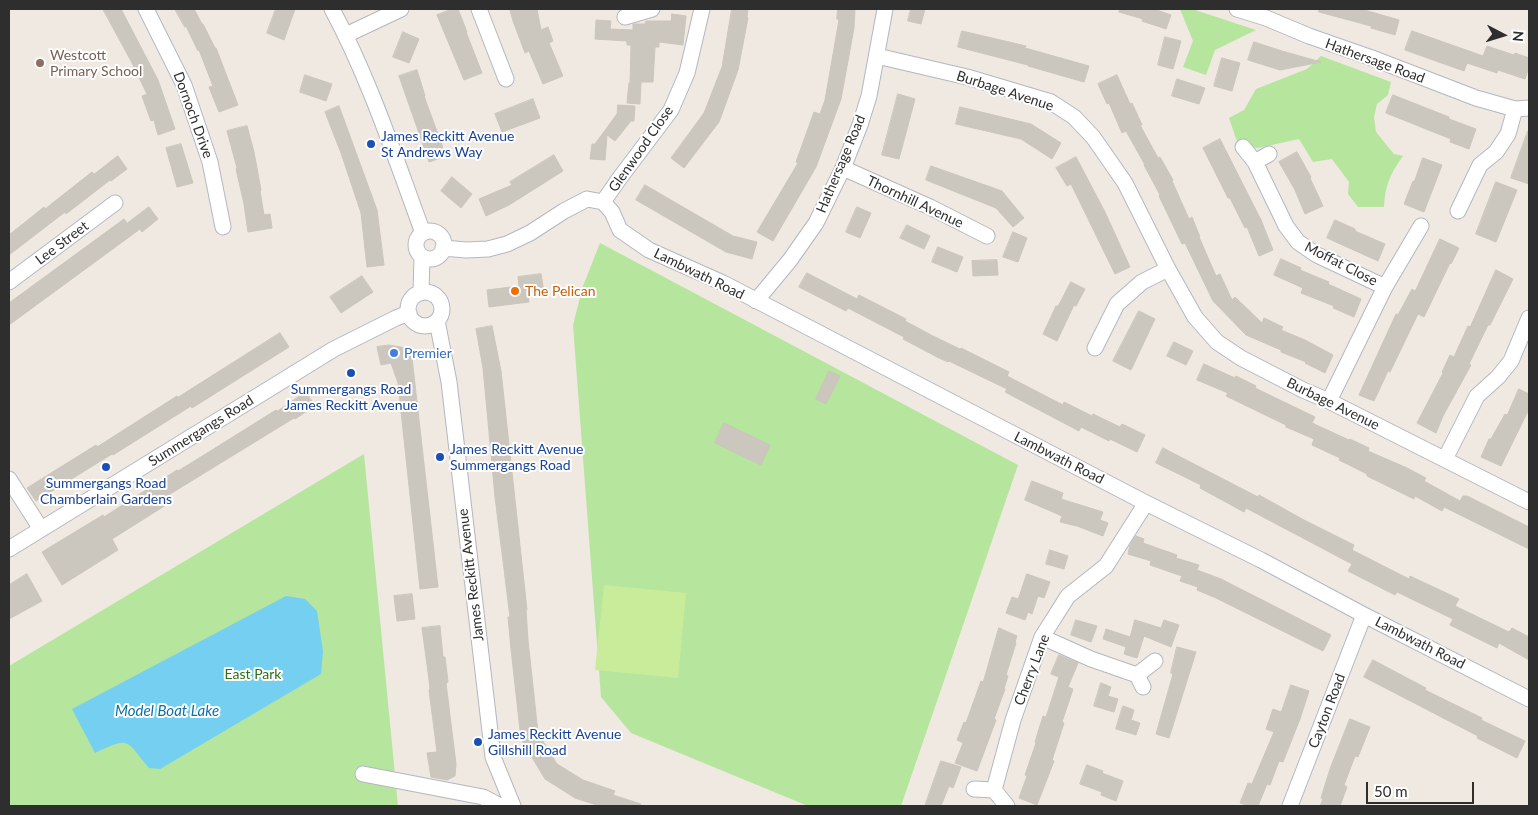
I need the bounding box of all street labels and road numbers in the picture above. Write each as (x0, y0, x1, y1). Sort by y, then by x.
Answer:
street label: Hathersage Road (1323, 35, 1427, 87)
street label: Burbage Avenue (954, 67, 1056, 115)
street label: Dornoch Drive (170, 69, 216, 161)
street label: Glenwood Close (605, 103, 677, 195)
street label: Hathersage Road (813, 112, 869, 216)
street label: Thornhill Avenue (864, 172, 966, 232)
street label: Lee Street (32, 218, 92, 268)
street label: Moffat Close (1302, 239, 1380, 289)
street label: Lambwath Road (651, 245, 747, 303)
street label: Burbage Avenue (1284, 374, 1382, 434)
street label: Summergangs Road (145, 392, 257, 470)
street label: Lambwath Road (1011, 428, 1107, 488)
street label: James Reckitt Avenue (455, 508, 487, 642)
street label: Lambwath Road (1372, 613, 1468, 673)
street label: Cherry Lane (1011, 632, 1053, 708)
street label: Cayton Road (1305, 671, 1349, 751)

